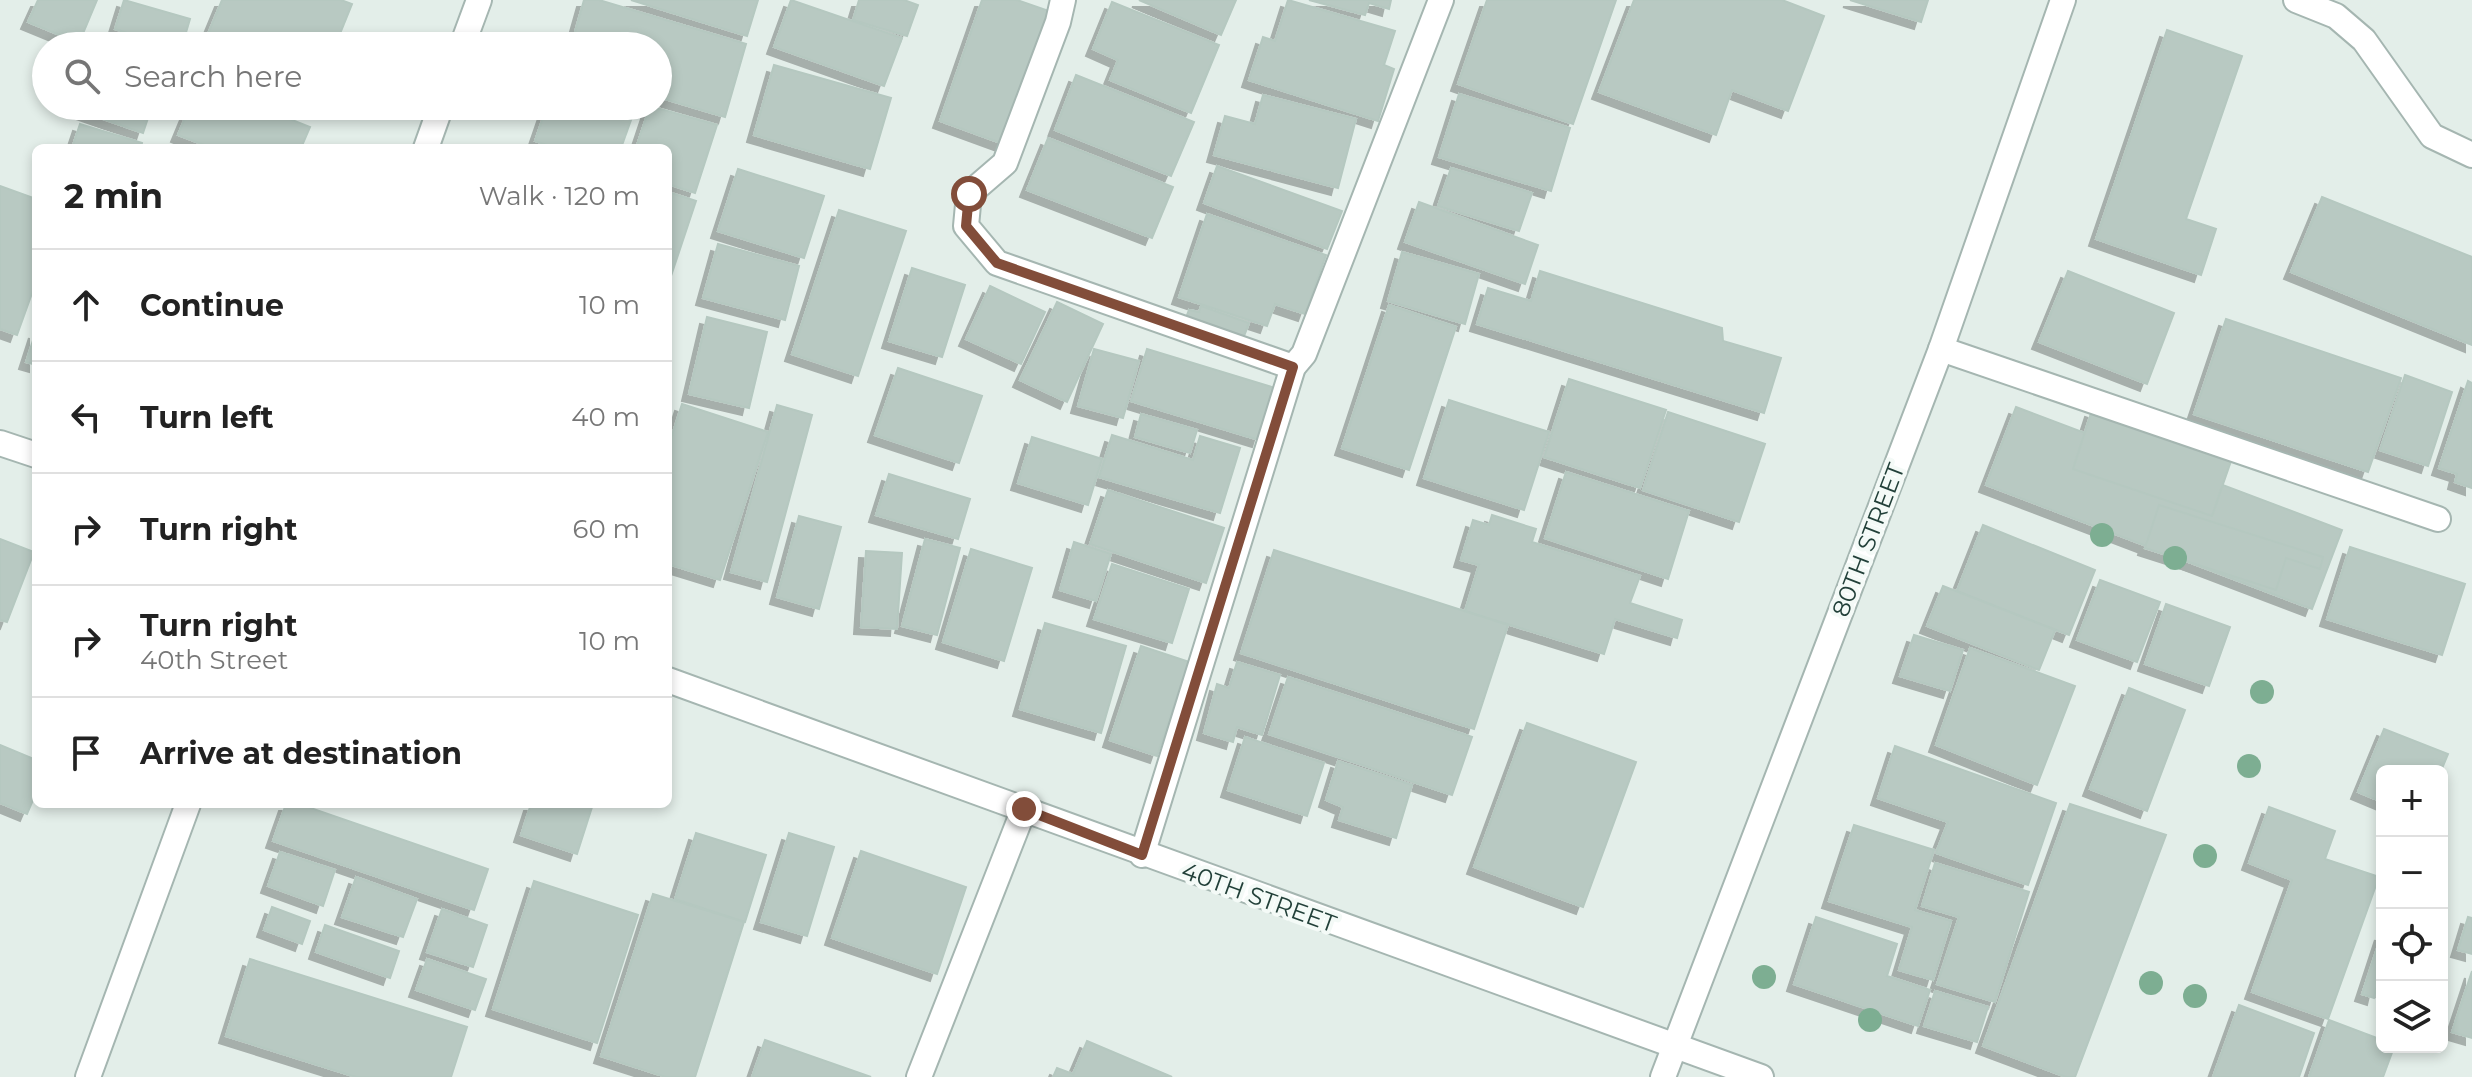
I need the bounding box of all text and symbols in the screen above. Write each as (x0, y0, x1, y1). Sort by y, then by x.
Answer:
search box (32, 32, 672, 120)
icon: search (60, 54, 104, 98)
text: Search here (124, 58, 302, 95)
text: 2 min (64, 175, 163, 217)
route start (951, 176, 987, 212)
text: Walk · 120 m (479, 180, 640, 212)
icon: ahead (64, 283, 108, 327)
text: Continue (140, 287, 284, 324)
text: 10 m (579, 289, 640, 321)
icon: left (64, 395, 108, 439)
text: Turn left (140, 399, 273, 436)
text: 40 m (571, 401, 640, 433)
street label: 80TH STREET (1825, 459, 1911, 621)
icon: right (64, 507, 108, 551)
text: Turn right (140, 511, 297, 548)
text: 60 m (573, 513, 640, 545)
text: Turn right (140, 607, 297, 644)
icon: right (64, 619, 108, 663)
text: 10 m (579, 625, 640, 657)
text: 40th Street (140, 644, 288, 676)
icon: arrive (64, 731, 108, 775)
text: Arrive at destination (140, 735, 462, 772)
map controls (2376, 765, 2448, 1053)
button: + (2376, 765, 2448, 837)
route end (1006, 791, 1042, 827)
button: − (2376, 837, 2448, 909)
street label: 40TH STREET (1178, 856, 1340, 938)
button: locate (2376, 909, 2448, 981)
button: layers (2376, 981, 2448, 1053)

